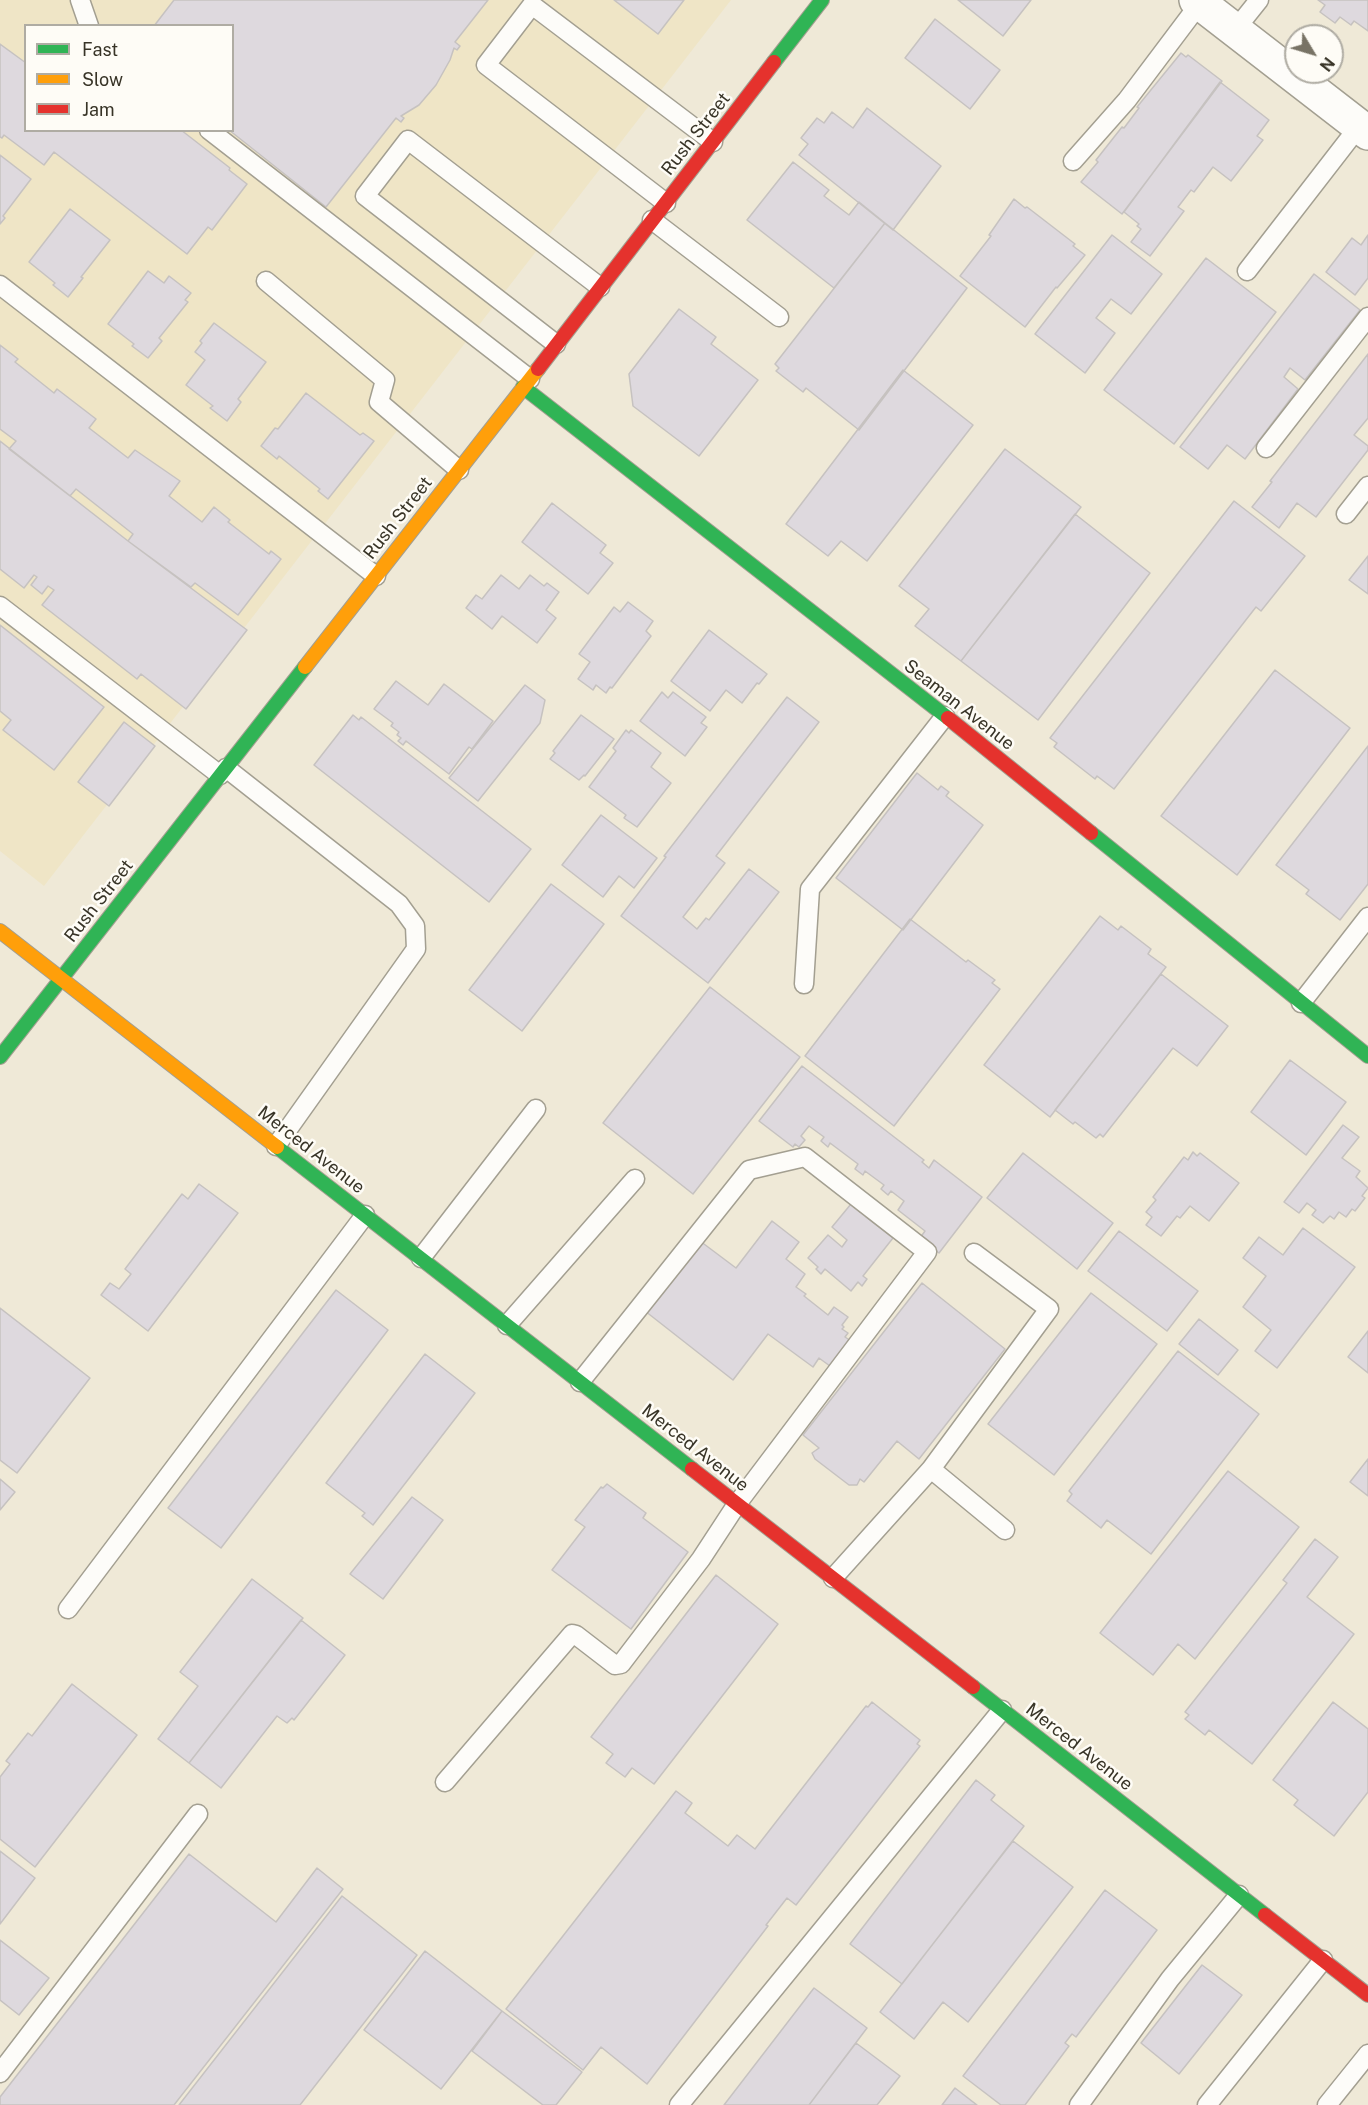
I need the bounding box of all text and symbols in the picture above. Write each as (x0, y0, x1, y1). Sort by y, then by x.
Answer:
legend (24, 24, 234, 132)
north arrow (1284, 24, 1344, 84)
text: Fast (82, 39, 118, 60)
text: N (1316, 53, 1338, 75)
text: Slow (82, 69, 123, 90)
street label: Rush Street (657, 88, 735, 180)
text: Jam (82, 99, 115, 120)
street label: Rush Street (359, 472, 437, 564)
street label: Seaman Avenue (899, 655, 1019, 755)
street label: Rush Street (60, 855, 138, 947)
street label: Merced Avenue (253, 1102, 369, 1198)
street label: Merced Avenue (637, 1400, 753, 1496)
street label: Merced Avenue (1021, 1699, 1137, 1795)

